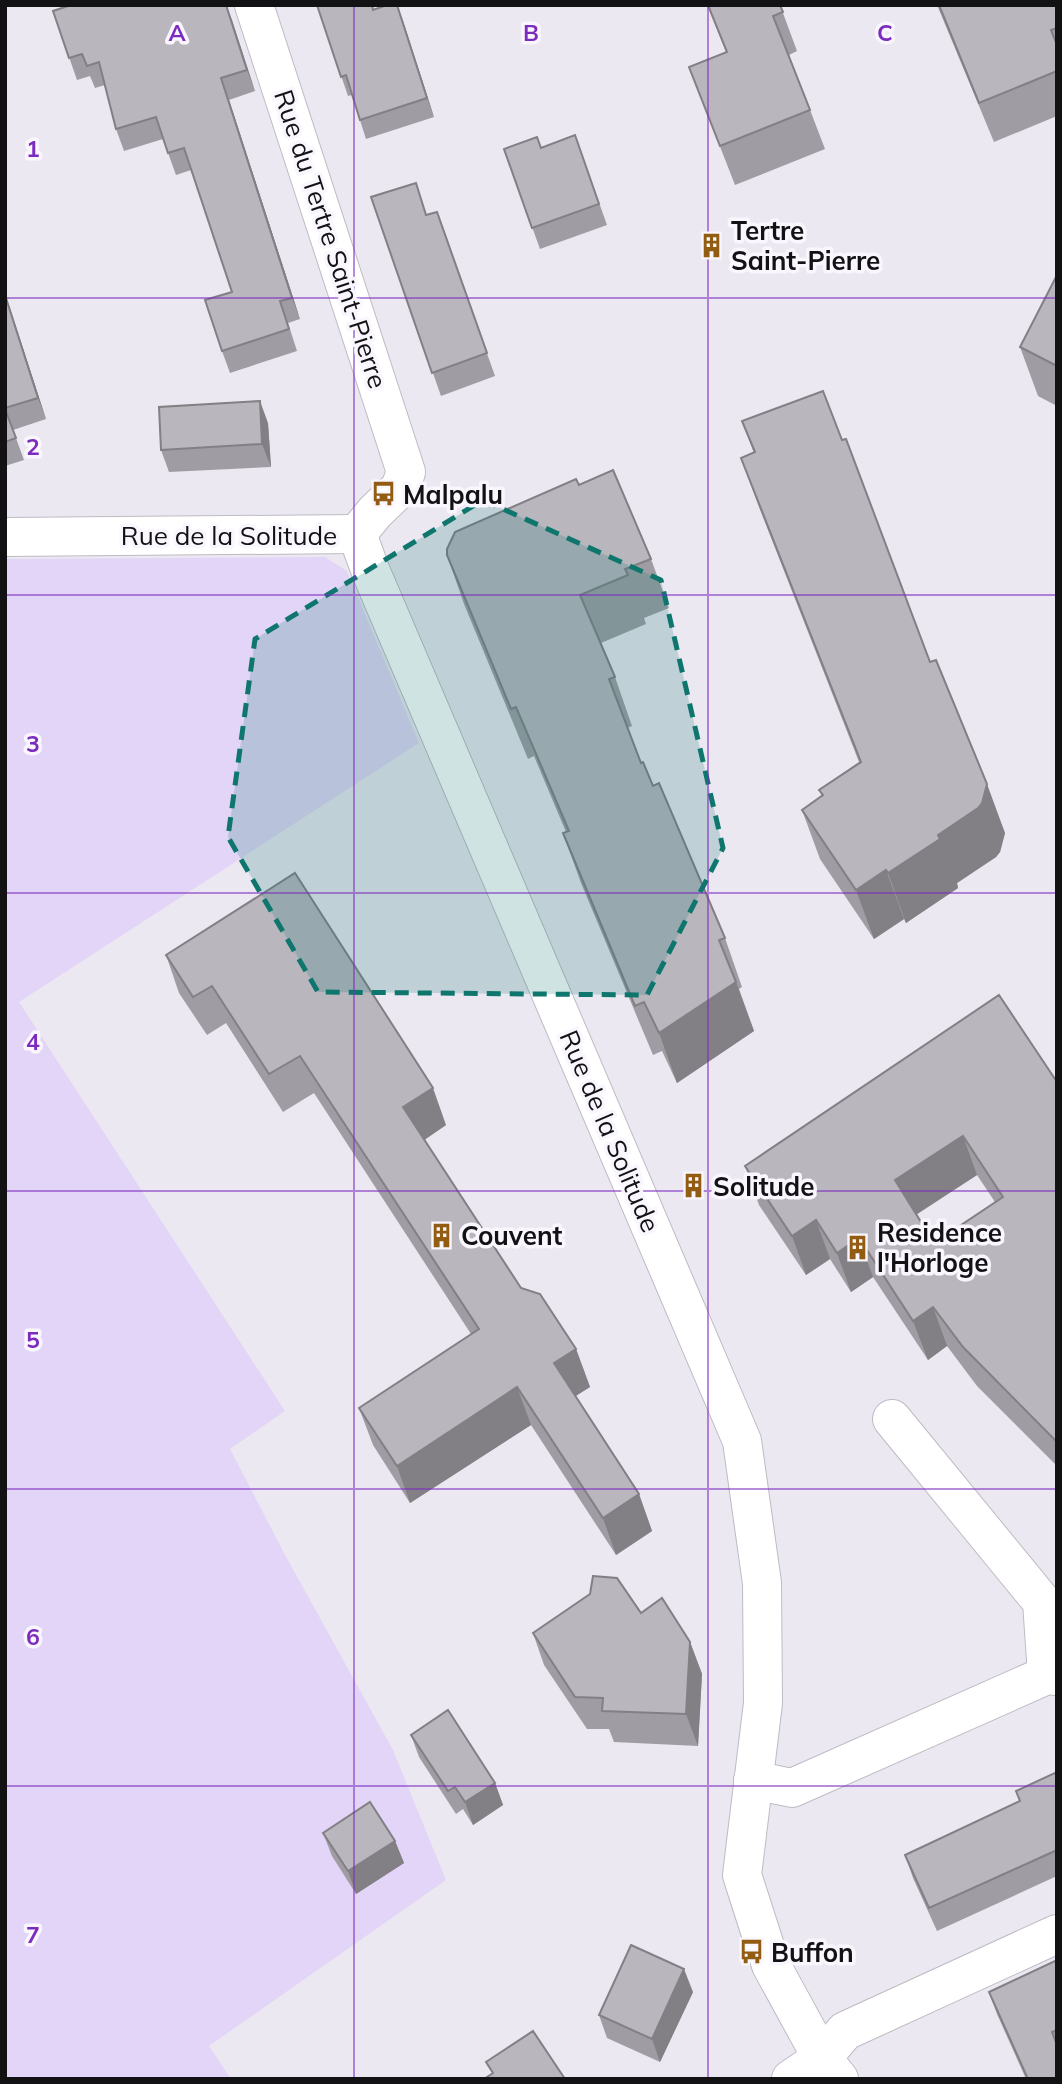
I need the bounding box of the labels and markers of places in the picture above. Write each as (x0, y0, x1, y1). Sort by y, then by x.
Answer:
place label: Tertre Saint-Pierre (731, 214, 880, 277)
building icon: Tertre Saint-Pierre (697, 231, 725, 259)
place label: Malpalu (403, 478, 503, 511)
bus stop icon: Malpalu (369, 480, 397, 508)
place label: Solitude (713, 1170, 814, 1203)
building icon: Solitude (679, 1172, 707, 1200)
place label: Residence l'Horloge (877, 1216, 1002, 1279)
place label: Couvent (461, 1219, 563, 1252)
building icon: Couvent (427, 1221, 455, 1249)
building icon: Residence l'Horloge (843, 1233, 871, 1261)
place label: Buffon (771, 1936, 854, 1969)
bus stop icon: Buffon (737, 1938, 765, 1966)

